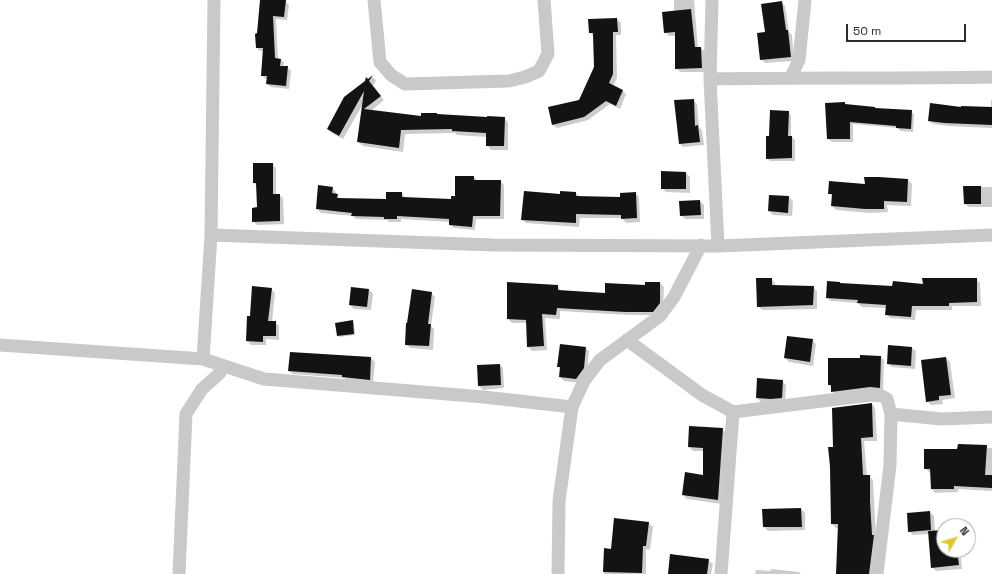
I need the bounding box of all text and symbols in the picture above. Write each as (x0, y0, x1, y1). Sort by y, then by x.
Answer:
scale bar (848, 16, 968, 42)
text: 50 m (853, 23, 881, 39)
north arrow (936, 518, 976, 558)
text: N (957, 524, 972, 538)

